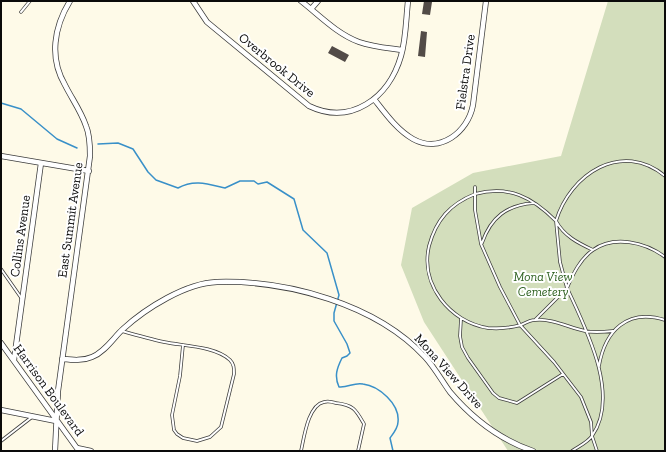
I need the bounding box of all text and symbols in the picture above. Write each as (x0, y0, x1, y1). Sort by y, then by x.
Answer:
street label: Overbrook Drive (236, 30, 318, 100)
street label: Fielstra Drive (452, 33, 478, 111)
street label: East Summit Avenue (54, 161, 86, 279)
street label: Collins Avenue (7, 194, 33, 278)
park label: Mona View Cemetery (514, 269, 573, 299)
street label: Mona View Drive (412, 331, 486, 411)
street label: Harrison Boulevard (11, 341, 87, 439)

